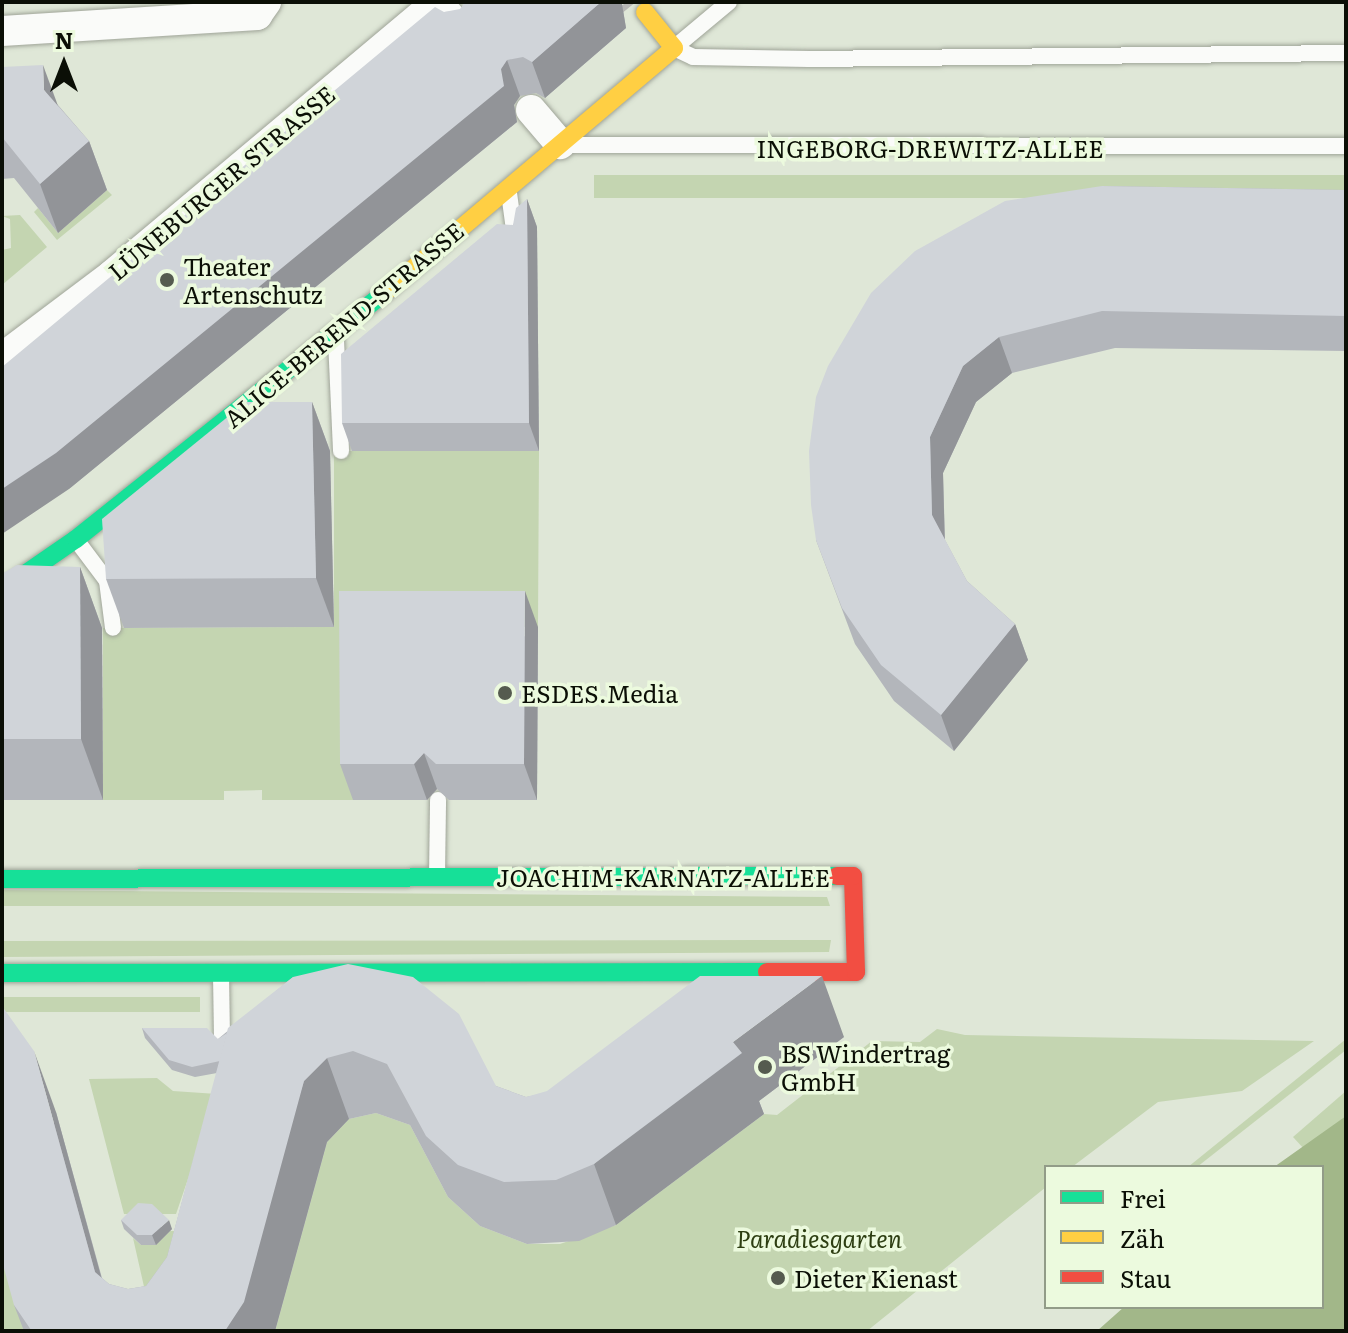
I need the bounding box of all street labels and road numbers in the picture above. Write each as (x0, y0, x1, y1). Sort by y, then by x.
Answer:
street label: LÜNEBURGER STRASSE (102, 79, 340, 285)
street label: INGEBORG-DREWITZ-ALLEE (757, 134, 1103, 162)
street label: ALICE-BEREND-STRASSE (217, 215, 469, 433)
street label: JOACHIM-KARNATZ-ALLEE (496, 863, 830, 891)

